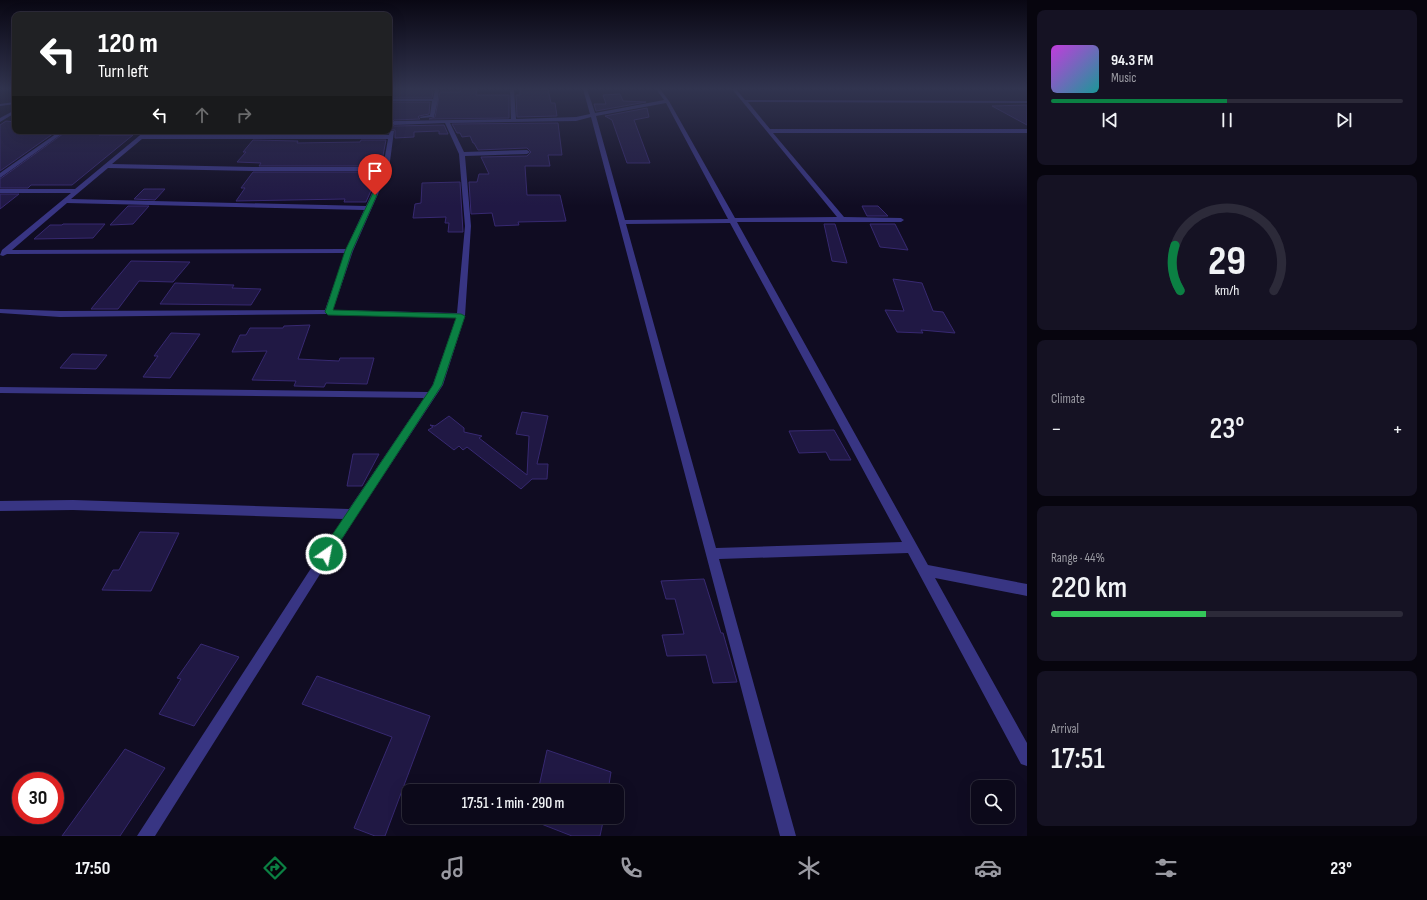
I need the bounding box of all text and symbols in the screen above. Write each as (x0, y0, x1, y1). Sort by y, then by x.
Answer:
text: 120 m (98, 27, 158, 60)
icon: left (32, 28, 84, 80)
text: 94.3 FM (1111, 51, 1153, 70)
text: Turn left (98, 61, 149, 82)
text: Music (1111, 70, 1136, 86)
icon: left (149, 104, 171, 126)
icon: ahead (191, 104, 213, 126)
icon: right (233, 104, 255, 126)
icon: previous (1099, 109, 1121, 131)
icon: pause (1216, 109, 1238, 131)
icon: next (1333, 109, 1355, 131)
pin (358, 154, 392, 195)
icon: arrive (364, 160, 386, 182)
text: 29 (1208, 237, 1246, 286)
text: km/h (1215, 281, 1239, 298)
text: Climate (1051, 391, 1085, 407)
text: 23° (1209, 411, 1245, 447)
text: − (1051, 416, 1062, 443)
text: + (1392, 416, 1403, 443)
position arrow (305, 533, 347, 575)
text: Range · 44% (1051, 550, 1105, 566)
text: 220 km (1051, 570, 1127, 606)
text: Arrival (1051, 721, 1079, 737)
text: 17:51 (1051, 741, 1105, 777)
speed limit sign: 30 (12, 772, 64, 824)
map controls (971, 780, 1015, 824)
button: search (971, 780, 1015, 824)
text: 17:51 · 1 min · 290 m (462, 794, 564, 813)
icon: directions (261, 854, 289, 882)
icon: music (439, 854, 467, 882)
icon: phone (617, 854, 645, 882)
icon: climate (795, 854, 823, 882)
icon: car (974, 854, 1002, 882)
icon: filters (1152, 854, 1180, 882)
text: 17:50 (75, 858, 110, 879)
text: 23° (1330, 858, 1352, 879)

